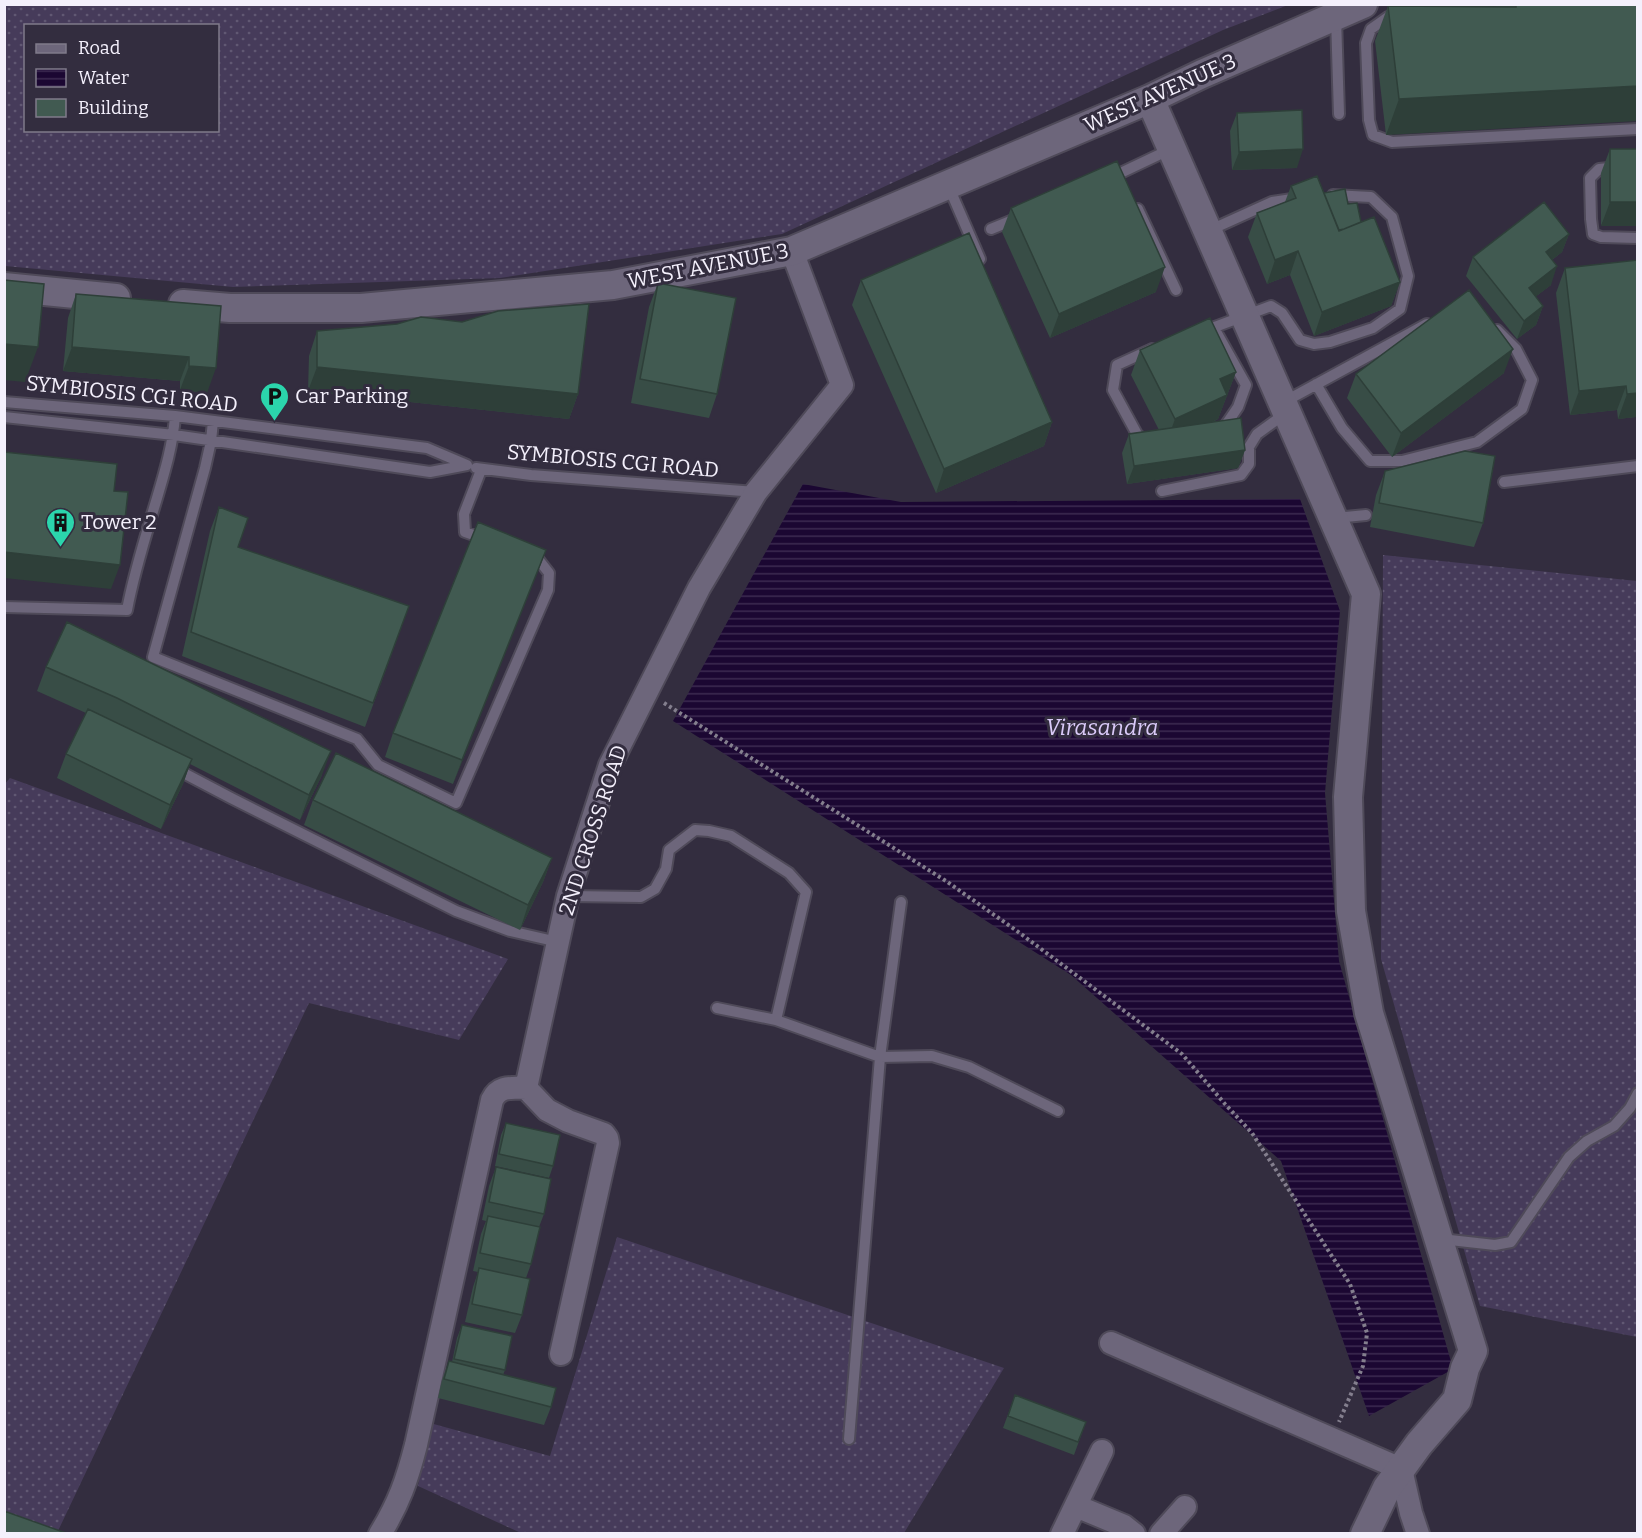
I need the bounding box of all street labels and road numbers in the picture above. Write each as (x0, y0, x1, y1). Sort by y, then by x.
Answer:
street label: WEST AVENUE 3 (1080, 48, 1240, 138)
street label: WEST AVENUE 3 (625, 238, 791, 294)
street label: SYMBIOSIS CGI ROAD (25, 370, 239, 418)
street label: SYMBIOSIS CGI ROAD (506, 439, 720, 483)
street label: 2ND CROSS ROAD (553, 742, 633, 918)

